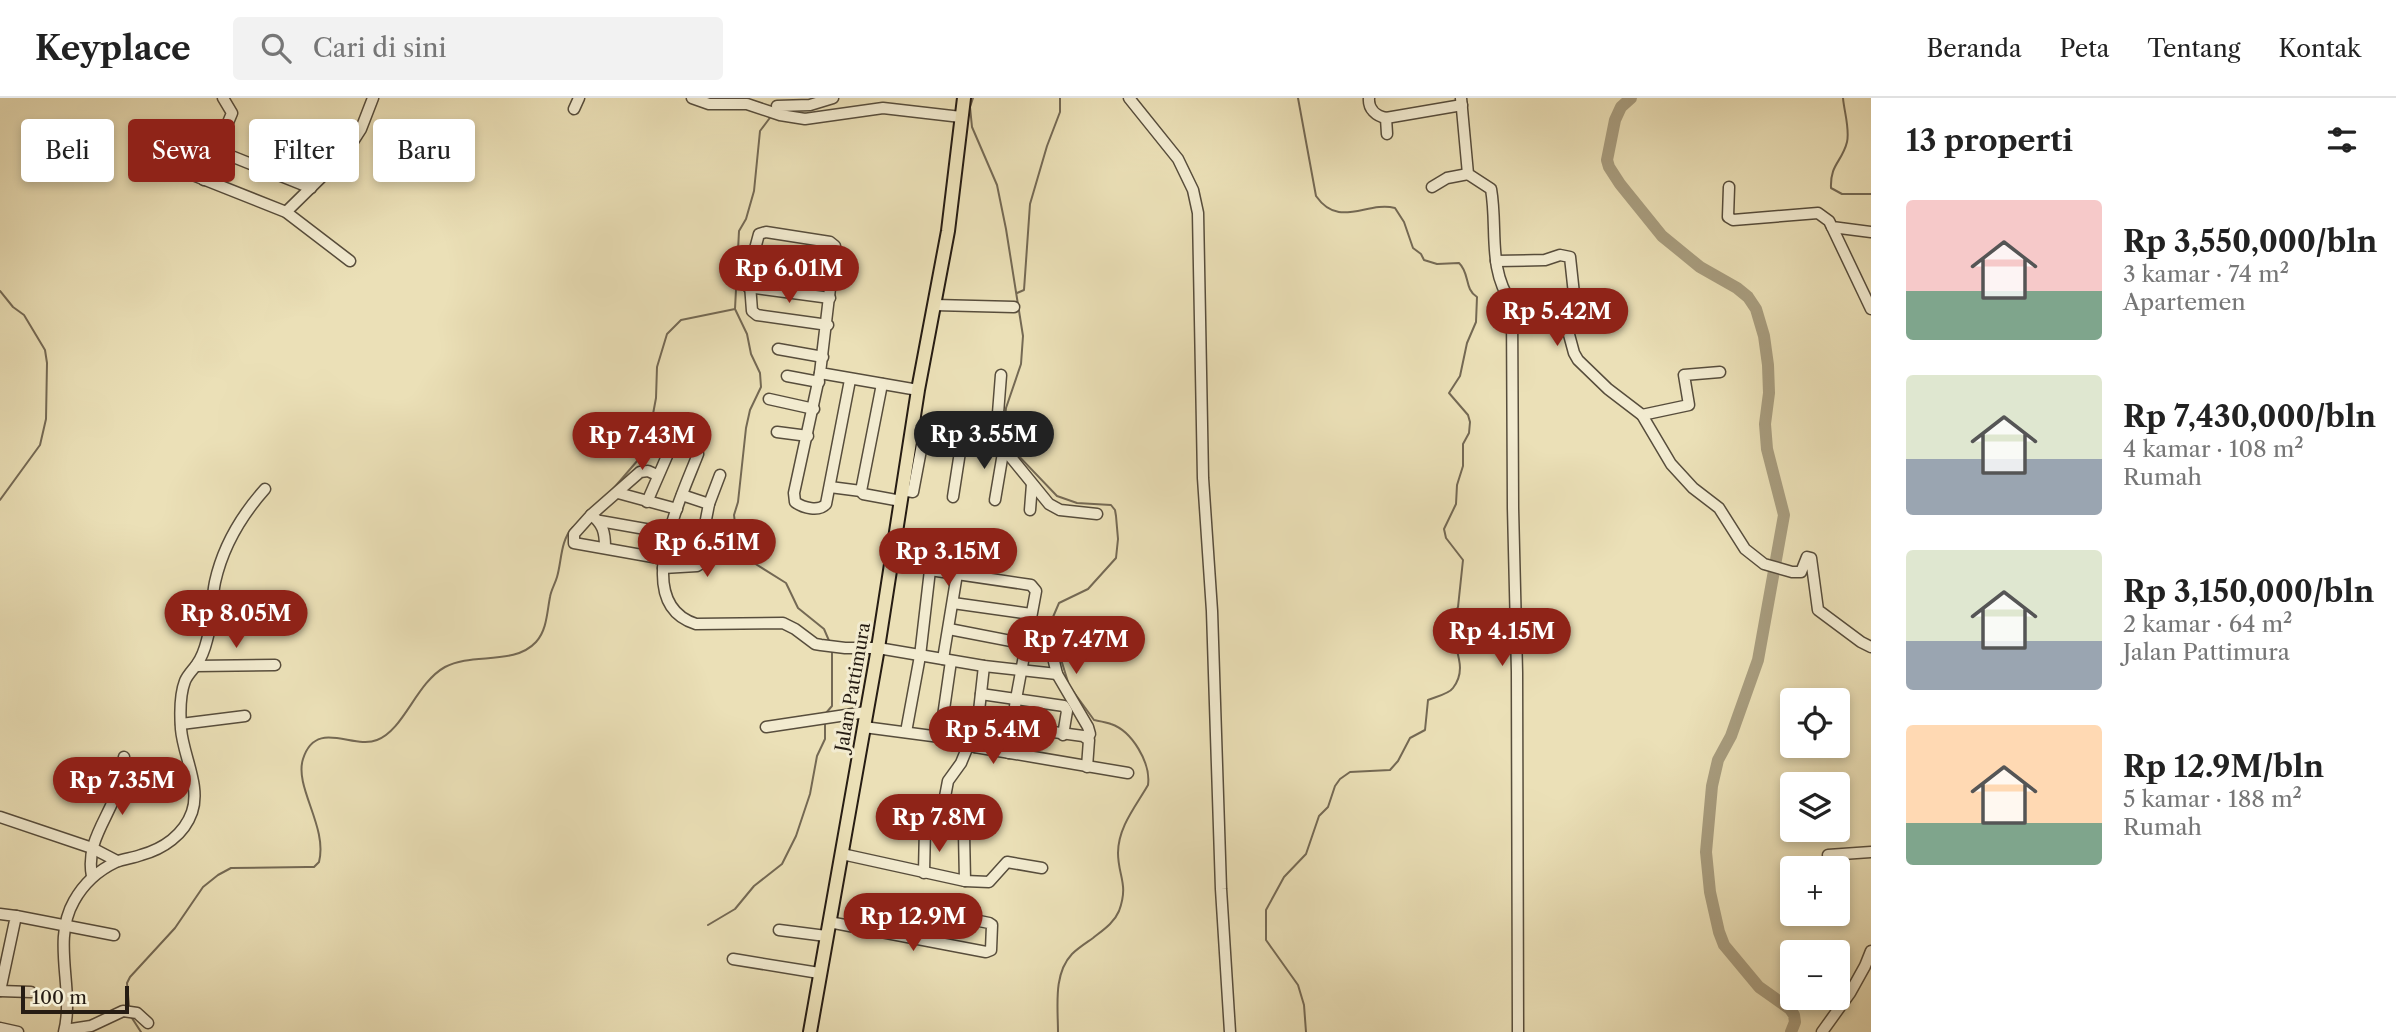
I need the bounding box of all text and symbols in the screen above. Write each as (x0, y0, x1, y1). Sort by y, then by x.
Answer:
search box (233, 17, 723, 80)
text: Keyplace (35, 28, 191, 69)
icon: search (257, 29, 295, 67)
text: Cari di sini (313, 32, 446, 64)
text: Beranda (1926, 34, 2022, 63)
text: Peta (2060, 34, 2109, 63)
text: Tentang (2147, 34, 2240, 63)
text: Kontak (2278, 34, 2361, 63)
chip: Beli (21, 119, 114, 182)
chip: Sewa (128, 119, 235, 182)
chip: Filter (249, 119, 359, 182)
chip: Baru (373, 119, 475, 182)
icon: filters (2323, 121, 2361, 159)
text: 13 properti (1906, 122, 2073, 159)
text: Rp 3,550,000/bln (2123, 223, 2377, 260)
icon: home (1962, 228, 2046, 312)
pin: Rp 6.01M (717, 246, 861, 305)
text: Rp 6.01M (735, 254, 843, 282)
text: 3 kamar · 74 m² (2123, 260, 2289, 288)
pin: Rp 5.42M (1485, 288, 1629, 348)
text: Apartemen (2123, 288, 2246, 316)
text: Rp 5.42M (1502, 297, 1612, 325)
text: Rp 7,430,000/bln (2123, 398, 2376, 435)
icon: home (1962, 403, 2046, 487)
pin: Rp 7.43M (570, 412, 714, 472)
pin: Rp 3.55M (912, 412, 1056, 471)
text: Rp 3.55M (930, 420, 1038, 448)
text: Rp 7.43M (588, 421, 696, 449)
text: 4 kamar · 108 m² (2123, 435, 2304, 463)
text: Rumah (2123, 463, 2202, 491)
pin: Rp 6.51M (635, 519, 779, 579)
text: Rp 6.51M (654, 528, 760, 556)
pin: Rp 3.15M (876, 528, 1020, 588)
text: Rp 3.15M (895, 537, 1001, 565)
text: Rp 3,150,000/bln (2123, 573, 2374, 610)
icon: home (1962, 578, 2046, 662)
pin: Rp 8.05M (164, 590, 308, 650)
text: Rp 8.05M (181, 599, 291, 627)
pin: Rp 4.15M (1430, 608, 1574, 668)
text: 2 kamar · 64 m² (2123, 610, 2293, 638)
pin: Rp 7.47M (1004, 616, 1148, 676)
text: Rp 4.15M (1449, 617, 1555, 645)
street label: Jalan Pattimura (830, 620, 875, 756)
text: Rp 7.47M (1023, 625, 1129, 653)
text: Jalan Pattimura (2123, 638, 2290, 666)
map controls (1780, 688, 1850, 1010)
button: locate (1780, 688, 1850, 758)
pin: Rp 5.4M (928, 706, 1058, 766)
text: Rp 5.4M (945, 715, 1041, 743)
text: Rp 12.9M/bln (2123, 748, 2324, 785)
icon: home (1962, 753, 2046, 837)
pin: Rp 7.35M (50, 758, 194, 817)
text: Rp 7.35M (69, 766, 175, 794)
button: layers (1780, 772, 1850, 842)
text: 5 kamar · 188 m² (2123, 785, 2302, 813)
pin: Rp 7.8M (874, 794, 1004, 854)
text: Rp 7.8M (892, 803, 986, 831)
text: Rumah (2123, 813, 2202, 841)
button: + (1780, 856, 1850, 926)
pin: Rp 12.9M (841, 894, 985, 953)
text: Rp 12.9M (860, 902, 966, 930)
button: − (1780, 940, 1850, 1010)
scale bar (21, 983, 130, 1015)
text: 100 m (32, 986, 87, 1009)

